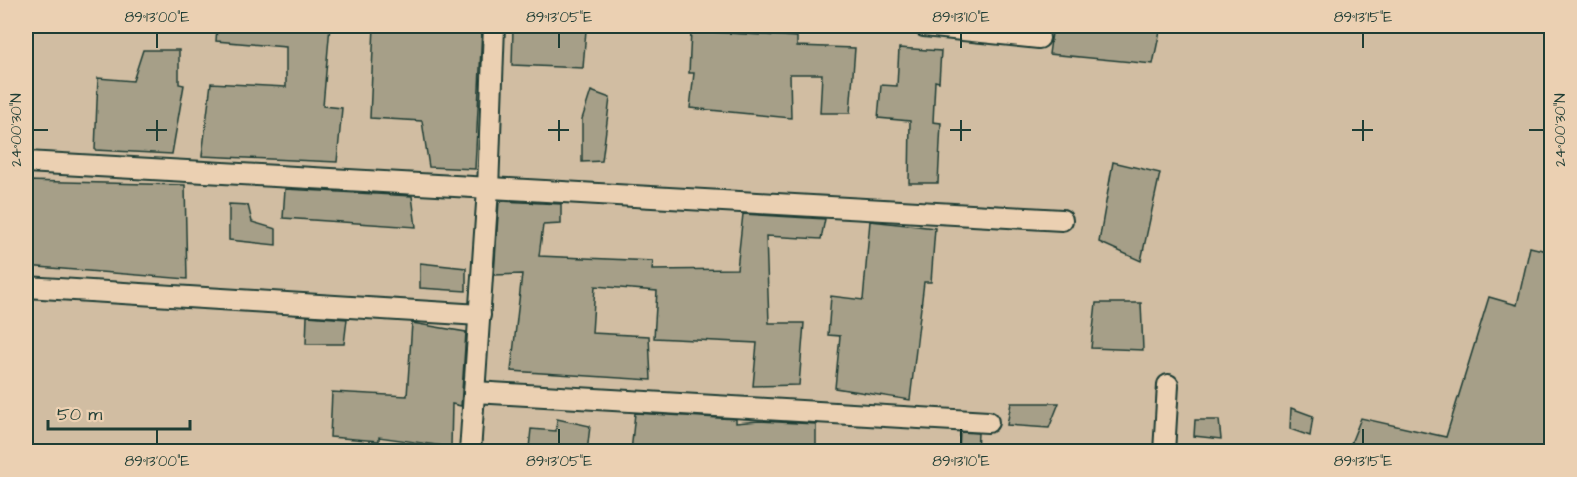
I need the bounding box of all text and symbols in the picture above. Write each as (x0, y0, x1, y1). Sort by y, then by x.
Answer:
text: 89°13'00"E (125, 7, 190, 28)
text: 89°13'05"E (526, 7, 592, 28)
text: 89°13'10"E (932, 7, 990, 28)
text: 89°13'15"E (1334, 7, 1392, 28)
text: 24°00'30"N (6, 93, 27, 167)
text: 24°00'30"N (1550, 93, 1571, 167)
scale bar (48, 393, 190, 431)
text: 50 m (57, 402, 102, 427)
text: 89°13'00"E (125, 451, 190, 472)
text: 89°13'05"E (526, 451, 592, 472)
text: 89°13'10"E (932, 451, 990, 472)
text: 89°13'15"E (1334, 451, 1392, 472)

